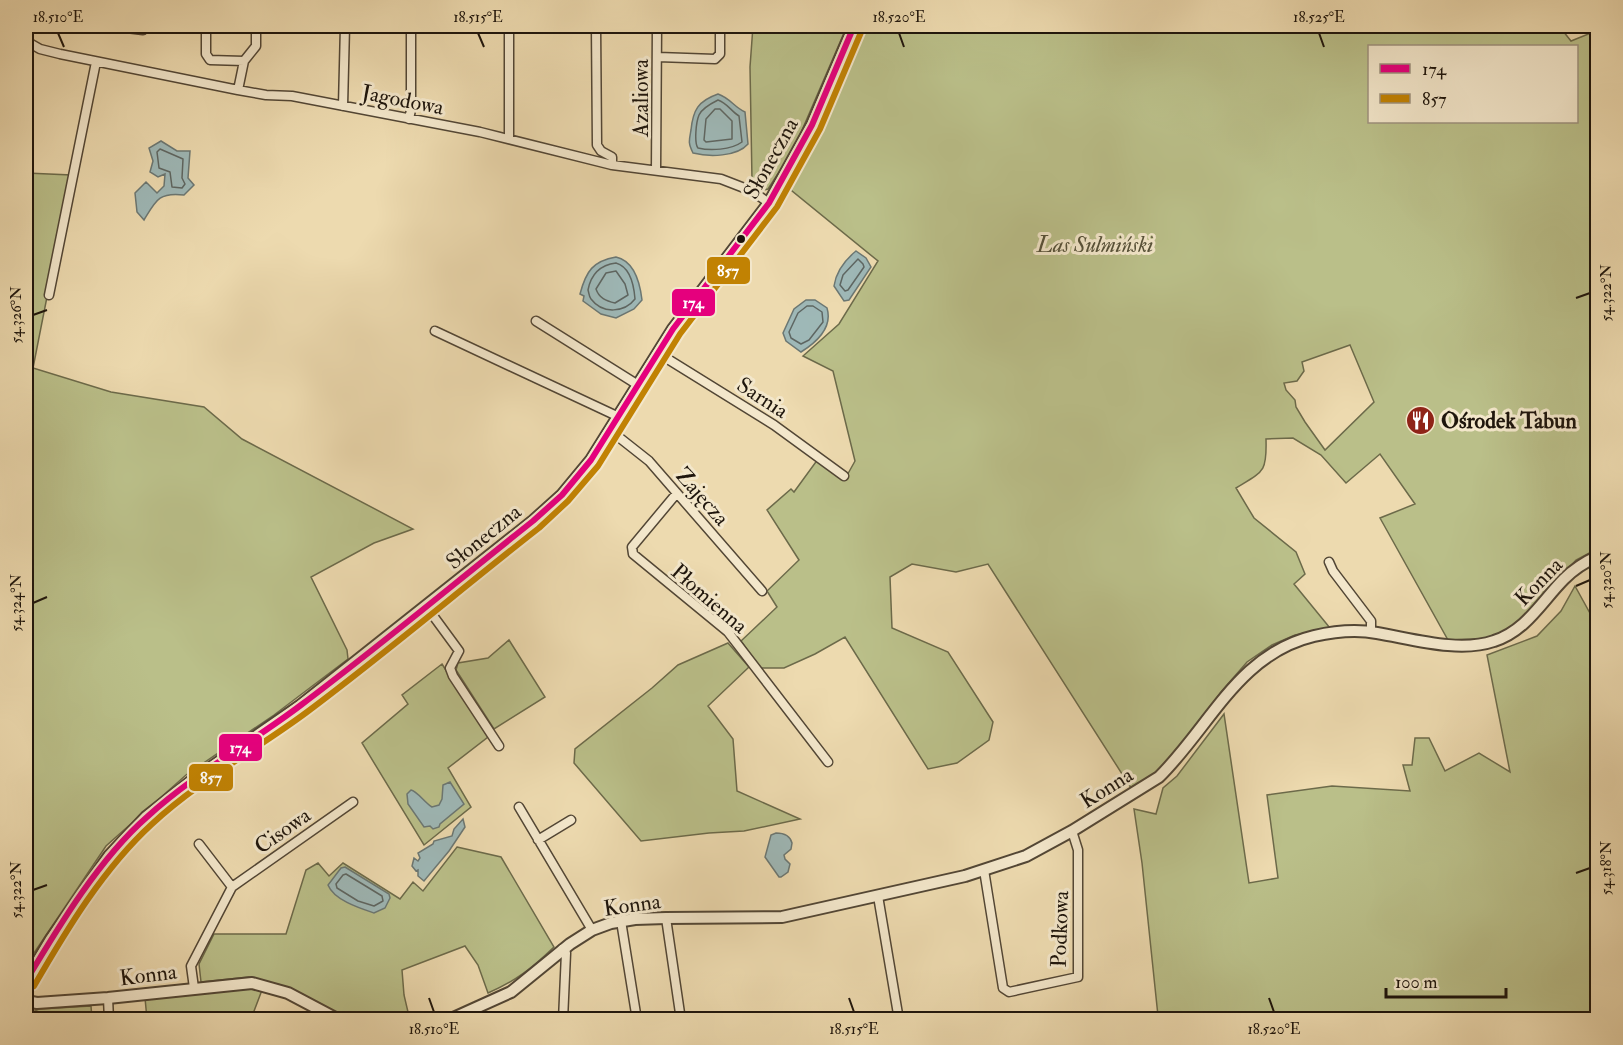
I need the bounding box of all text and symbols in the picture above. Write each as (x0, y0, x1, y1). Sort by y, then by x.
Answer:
text: 18.510°E (33, 8, 84, 27)
text: 18.515°E (453, 8, 503, 27)
text: 18.520°E (873, 8, 926, 27)
text: 18.525°E (1293, 8, 1345, 27)
legend (1368, 45, 1578, 123)
street label: Azaliowa (627, 58, 655, 138)
text: 174 (1422, 58, 1447, 81)
street label: Jagodowa (359, 78, 447, 122)
text: 857 (1422, 88, 1447, 111)
street label: Słoneczna (737, 112, 805, 204)
park label: Las Sulmiński (1036, 231, 1153, 259)
unlabelled marker (735, 233, 747, 245)
line badge: 857 (706, 256, 751, 285)
text: 857 (717, 261, 740, 281)
text: 54.322°N (1597, 264, 1616, 322)
text: 54.326°N (7, 286, 26, 344)
line badge: 174 (671, 288, 716, 317)
text: 174 (682, 293, 705, 313)
street label: Sarnia (731, 371, 794, 425)
restaurant icon: Ośrodek Tabun (1404, 404, 1436, 436)
place label: Ośrodek Tabun (1441, 407, 1577, 435)
street label: Zajęcza (669, 462, 736, 532)
street label: Słoneczna (440, 497, 528, 576)
street label: Konna (1509, 551, 1569, 612)
text: 54.320°N (1597, 551, 1616, 609)
street label: Płomienna (665, 558, 754, 640)
text: 54.324°N (7, 574, 26, 632)
line badge: 174 (218, 733, 263, 762)
text: 174 (229, 738, 252, 758)
street label: Konna (1075, 760, 1139, 815)
line badge: 857 (188, 763, 234, 792)
text: 857 (200, 768, 223, 788)
street label: Cisowa (249, 801, 317, 860)
text: 54.318°N (1597, 840, 1616, 895)
text: 54.322°N (7, 861, 26, 919)
street label: Konna (602, 887, 663, 923)
street label: Podkowa (1045, 889, 1075, 968)
street label: Konna (118, 957, 179, 992)
scale bar (1386, 961, 1506, 999)
text: 100 m (1395, 971, 1438, 994)
text: 18.510°E (409, 1020, 460, 1039)
text: 18.515°E (829, 1020, 879, 1039)
text: 18.520°E (1248, 1020, 1301, 1039)

